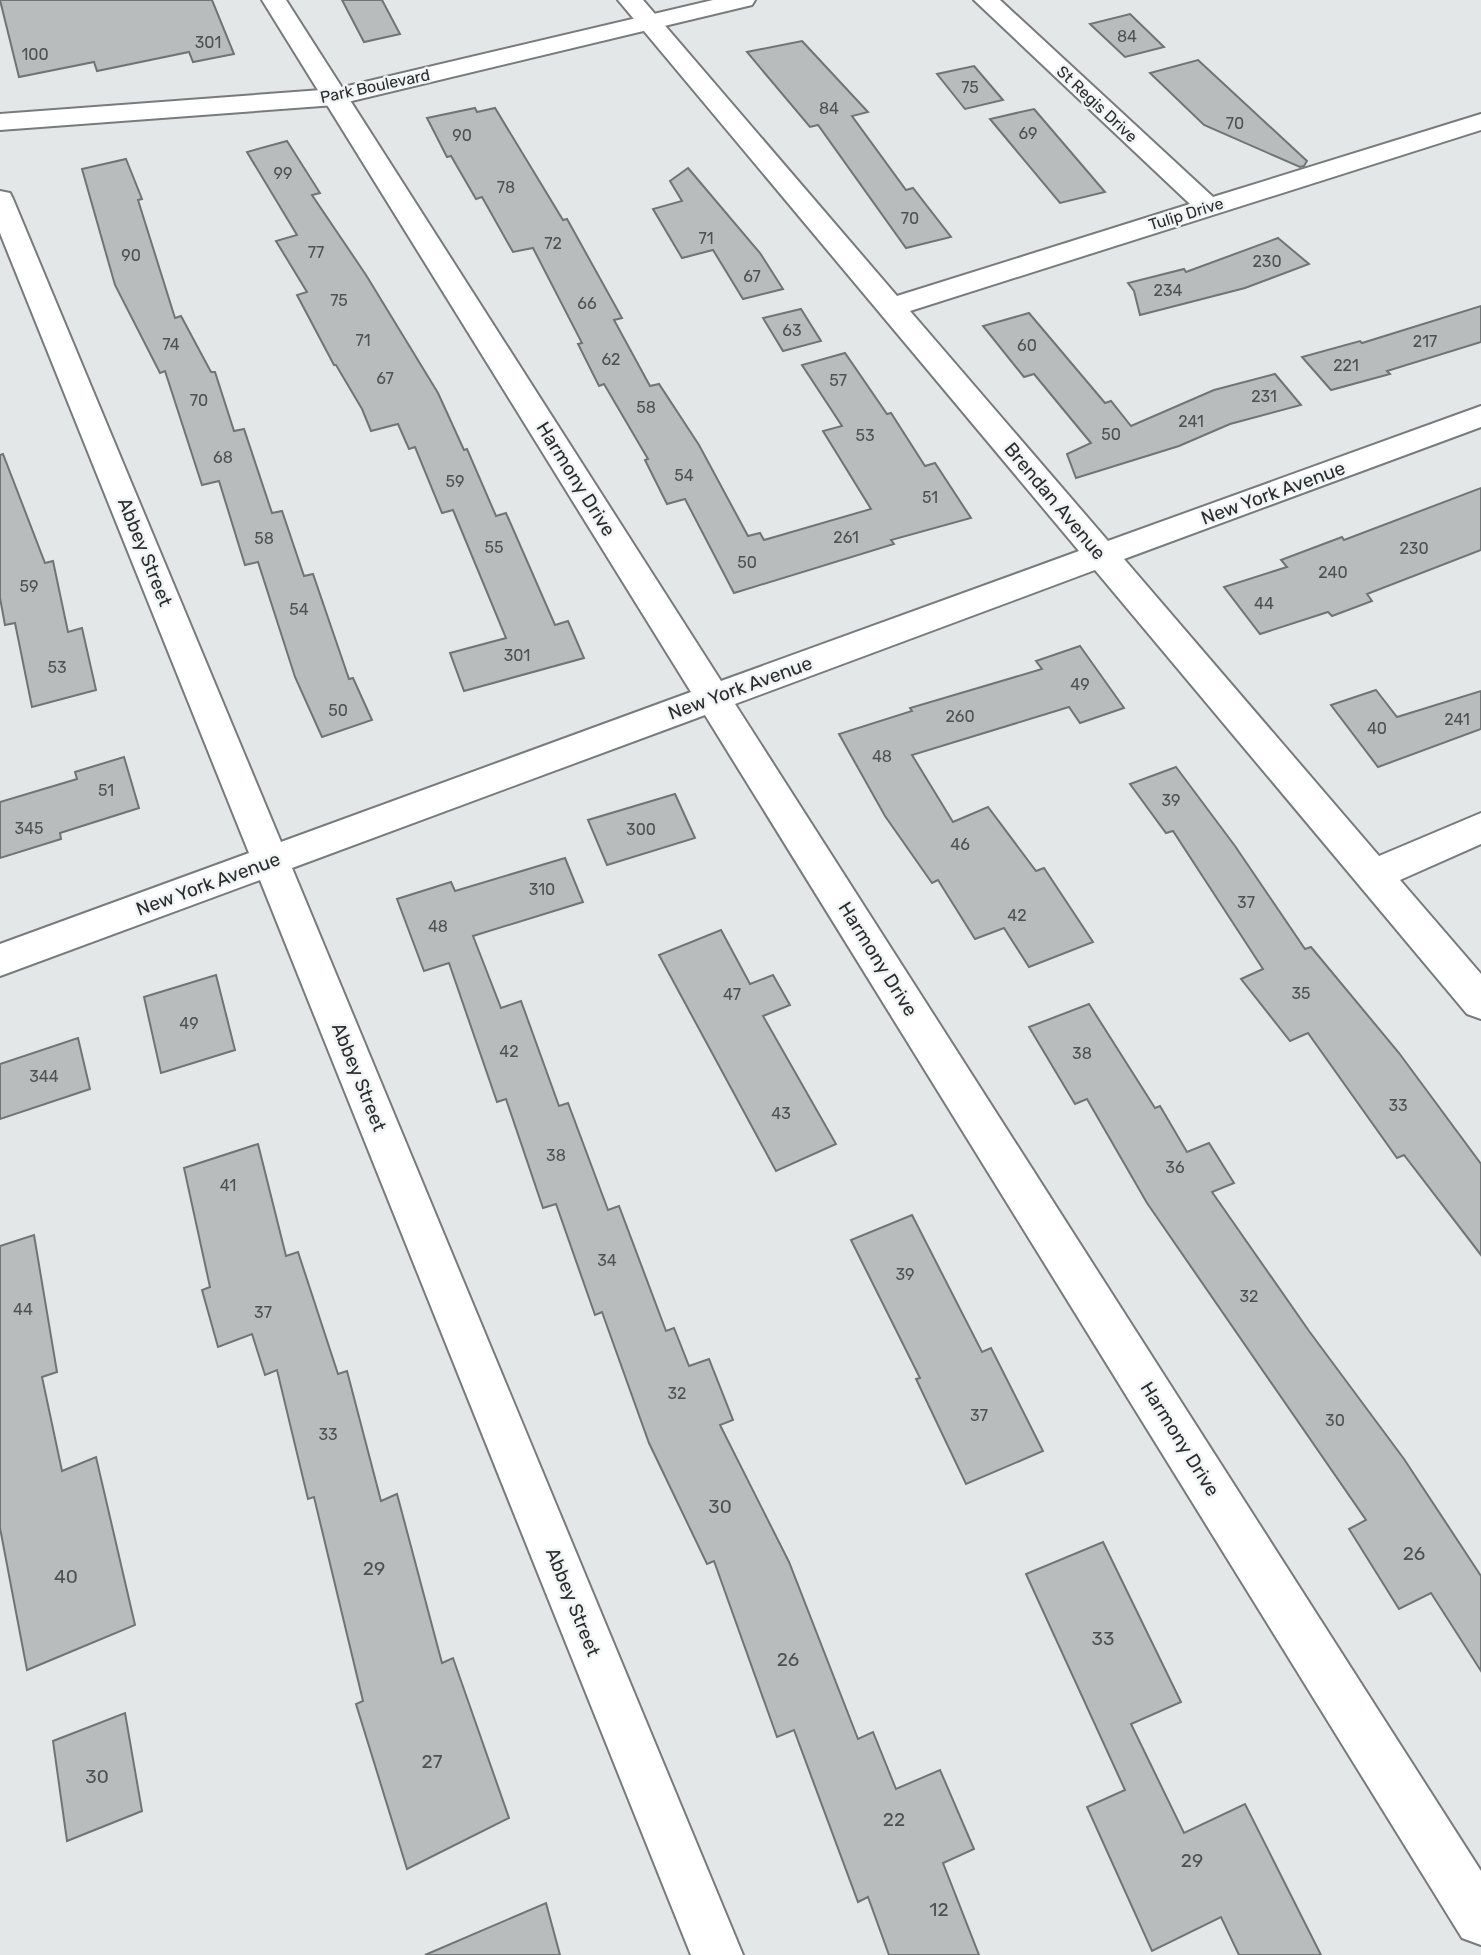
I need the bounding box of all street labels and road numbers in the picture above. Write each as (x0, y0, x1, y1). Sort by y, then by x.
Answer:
street label: St Regis Drive (1053, 62, 1141, 146)
street label: Park Boulevard (318, 65, 432, 107)
street label: Tulip Drive (1146, 194, 1226, 234)
street label: Harmony Drive (532, 418, 620, 540)
street label: Brendan Avenue (999, 438, 1111, 564)
street label: New York Avenue (1198, 456, 1348, 530)
street label: Abbey Street (113, 494, 177, 610)
street label: New York Avenue (665, 651, 815, 725)
street label: New York Avenue (133, 847, 283, 921)
street label: Harmony Drive (834, 898, 922, 1020)
street label: Abbey Street (327, 1019, 391, 1135)
street label: Harmony Drive (1136, 1378, 1224, 1500)
street label: Abbey Street (541, 1544, 605, 1660)

